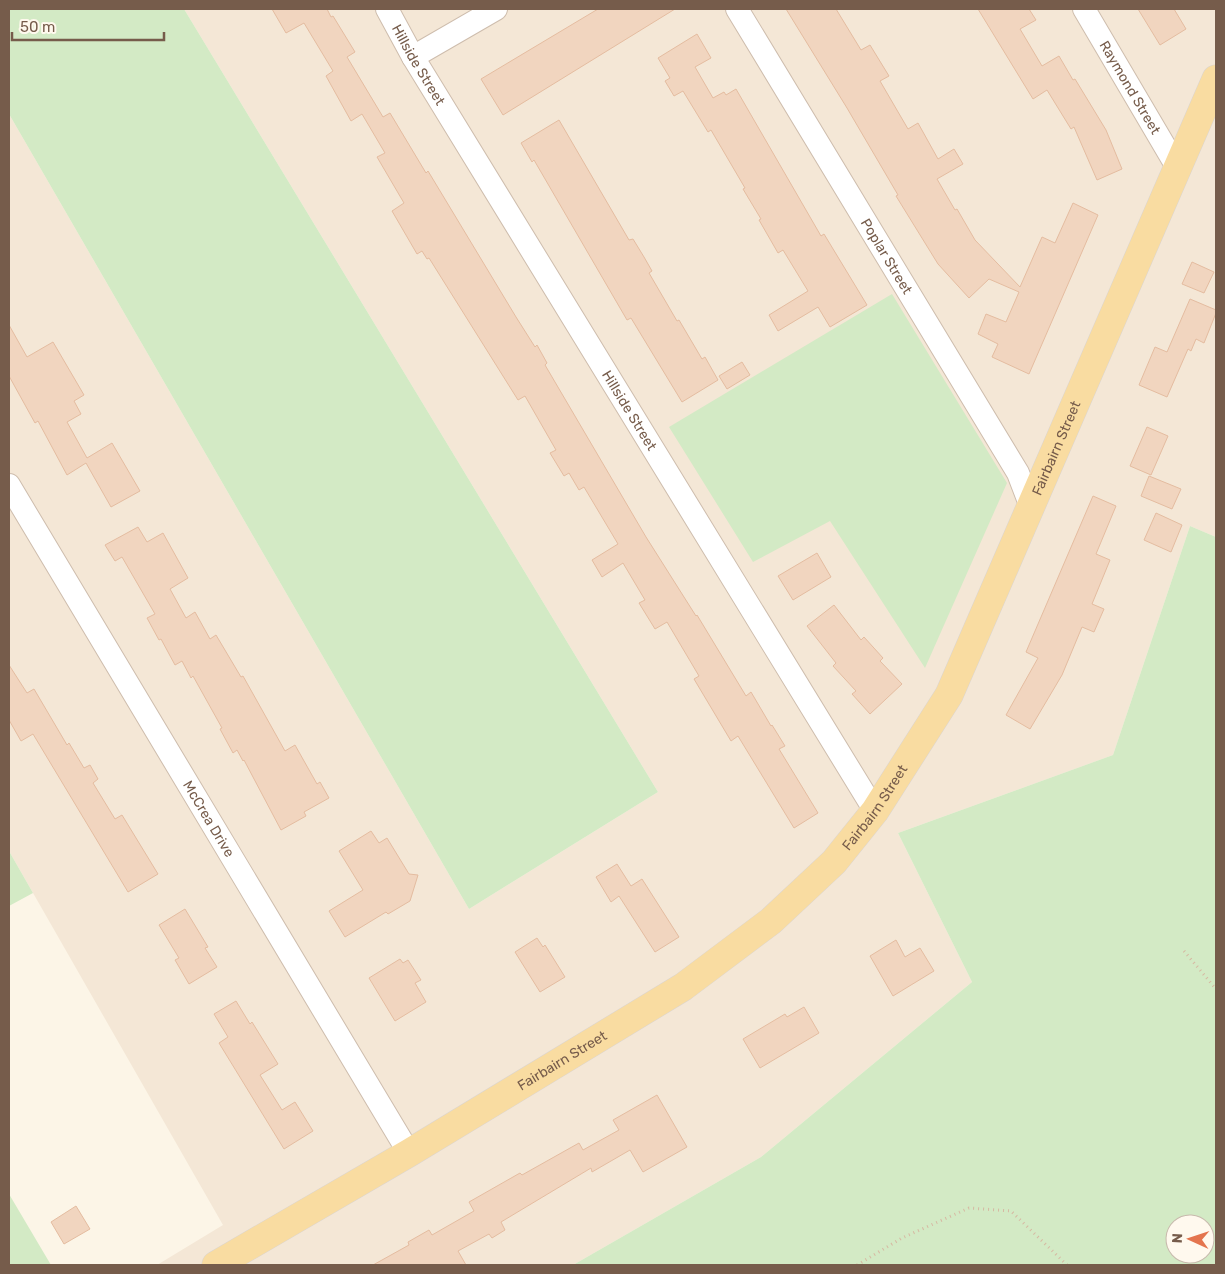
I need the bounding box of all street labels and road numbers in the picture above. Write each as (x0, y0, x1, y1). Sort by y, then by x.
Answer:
street label: Hillside Street (388, 21, 449, 109)
street label: Raymond Street (1096, 38, 1165, 138)
street label: Poplar Street (857, 215, 916, 298)
street label: Hillside Street (599, 367, 661, 454)
street label: Fairbairn Street (1028, 398, 1084, 498)
street label: Fairbairn Street (838, 761, 911, 854)
street label: McCrea Drive (179, 777, 238, 860)
street label: Fairbairn Street (514, 1026, 610, 1094)

